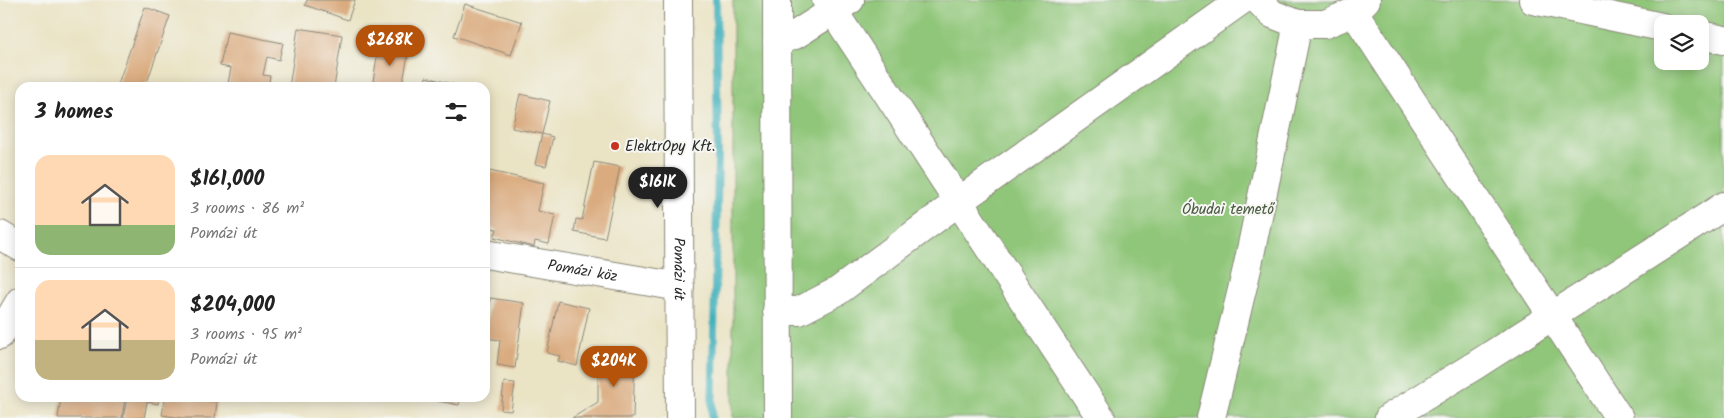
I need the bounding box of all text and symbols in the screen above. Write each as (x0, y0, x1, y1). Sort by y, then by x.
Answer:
map controls (1654, 15, 1709, 70)
button: layers (1654, 15, 1709, 70)
pin: $268K (355, 24, 425, 67)
text: $268K (367, 28, 413, 53)
text: 3 homes (35, 96, 113, 129)
icon: filters (442, 98, 470, 126)
place label: ElektrOpy Kft. (625, 135, 715, 159)
marker: ElektrOpy Kft. (609, 140, 621, 152)
text: $161,000 (190, 163, 264, 196)
pin: $161K (623, 166, 693, 209)
text: $161K (639, 170, 677, 195)
icon: home (75, 175, 135, 235)
text: 3 rooms · 86 m² (190, 196, 304, 221)
park label: Óbudai temető (1182, 198, 1275, 222)
text: Pomázi út (190, 221, 257, 246)
street label: Pomázi út (666, 237, 690, 301)
street label: Pomázi köz (546, 254, 620, 289)
text: $204,000 (190, 289, 275, 322)
icon: home (75, 300, 135, 360)
text: 3 rooms · 95 m² (190, 322, 302, 347)
pin: $204K (579, 346, 649, 388)
text: Pomázi út (190, 347, 257, 372)
text: $204K (591, 349, 637, 374)

